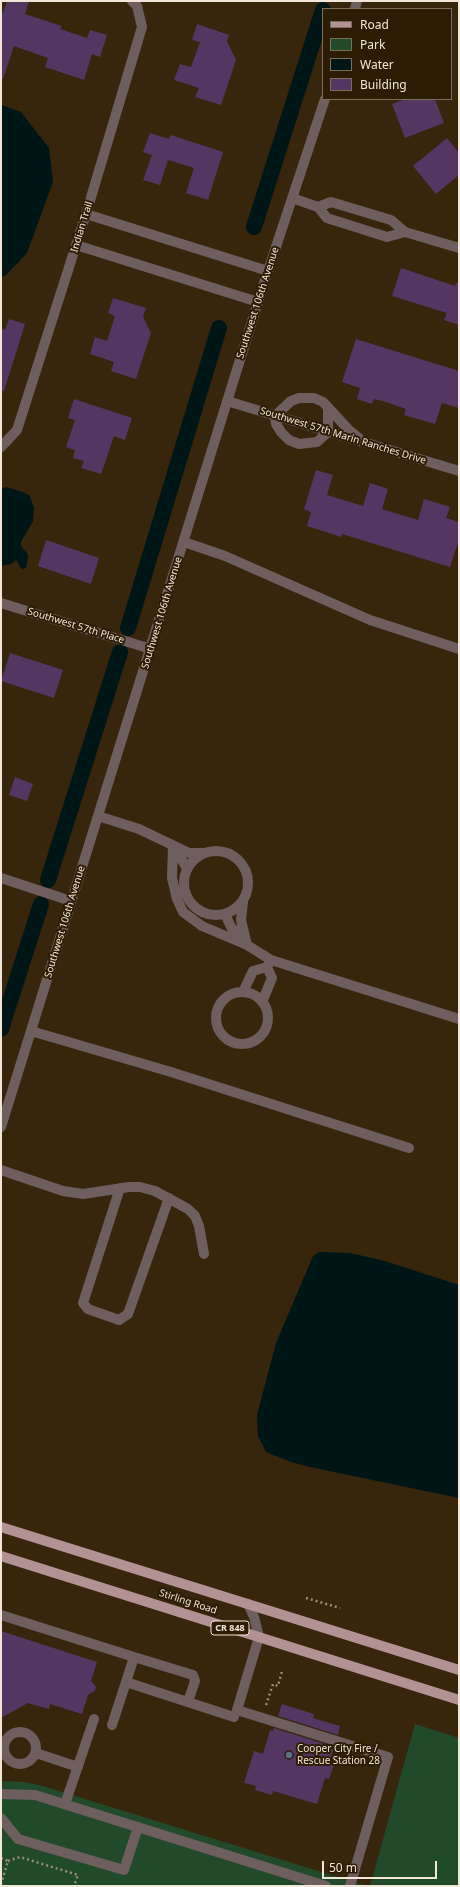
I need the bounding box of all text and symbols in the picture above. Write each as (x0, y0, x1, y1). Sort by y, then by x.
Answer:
legend (322, 8, 452, 100)
text: Road (360, 16, 389, 33)
text: Park (360, 36, 385, 53)
text: Water (360, 56, 394, 73)
text: Building (360, 76, 407, 93)
street label: Indian Trail (69, 200, 95, 254)
street label: Southwest 106th Avenue (234, 246, 282, 360)
street label: Southwest 57th Marin Ranches Drive (259, 405, 427, 467)
street label: Southwest 106th Avenue (139, 555, 185, 671)
street label: Southwest 57th Place (26, 606, 126, 646)
street label: Southwest 106th Avenue (42, 864, 88, 980)
street label: Stirling Road (158, 1587, 218, 1617)
road number: CR 848 (211, 1621, 249, 1635)
place label: Cooper City Fire / Rescue Station 28 (297, 1743, 380, 1766)
marker: Cooper City Fire / Rescue Station 28 (284, 1750, 294, 1760)
scale bar (324, 1853, 439, 1879)
text: 50 m (329, 1859, 357, 1876)

